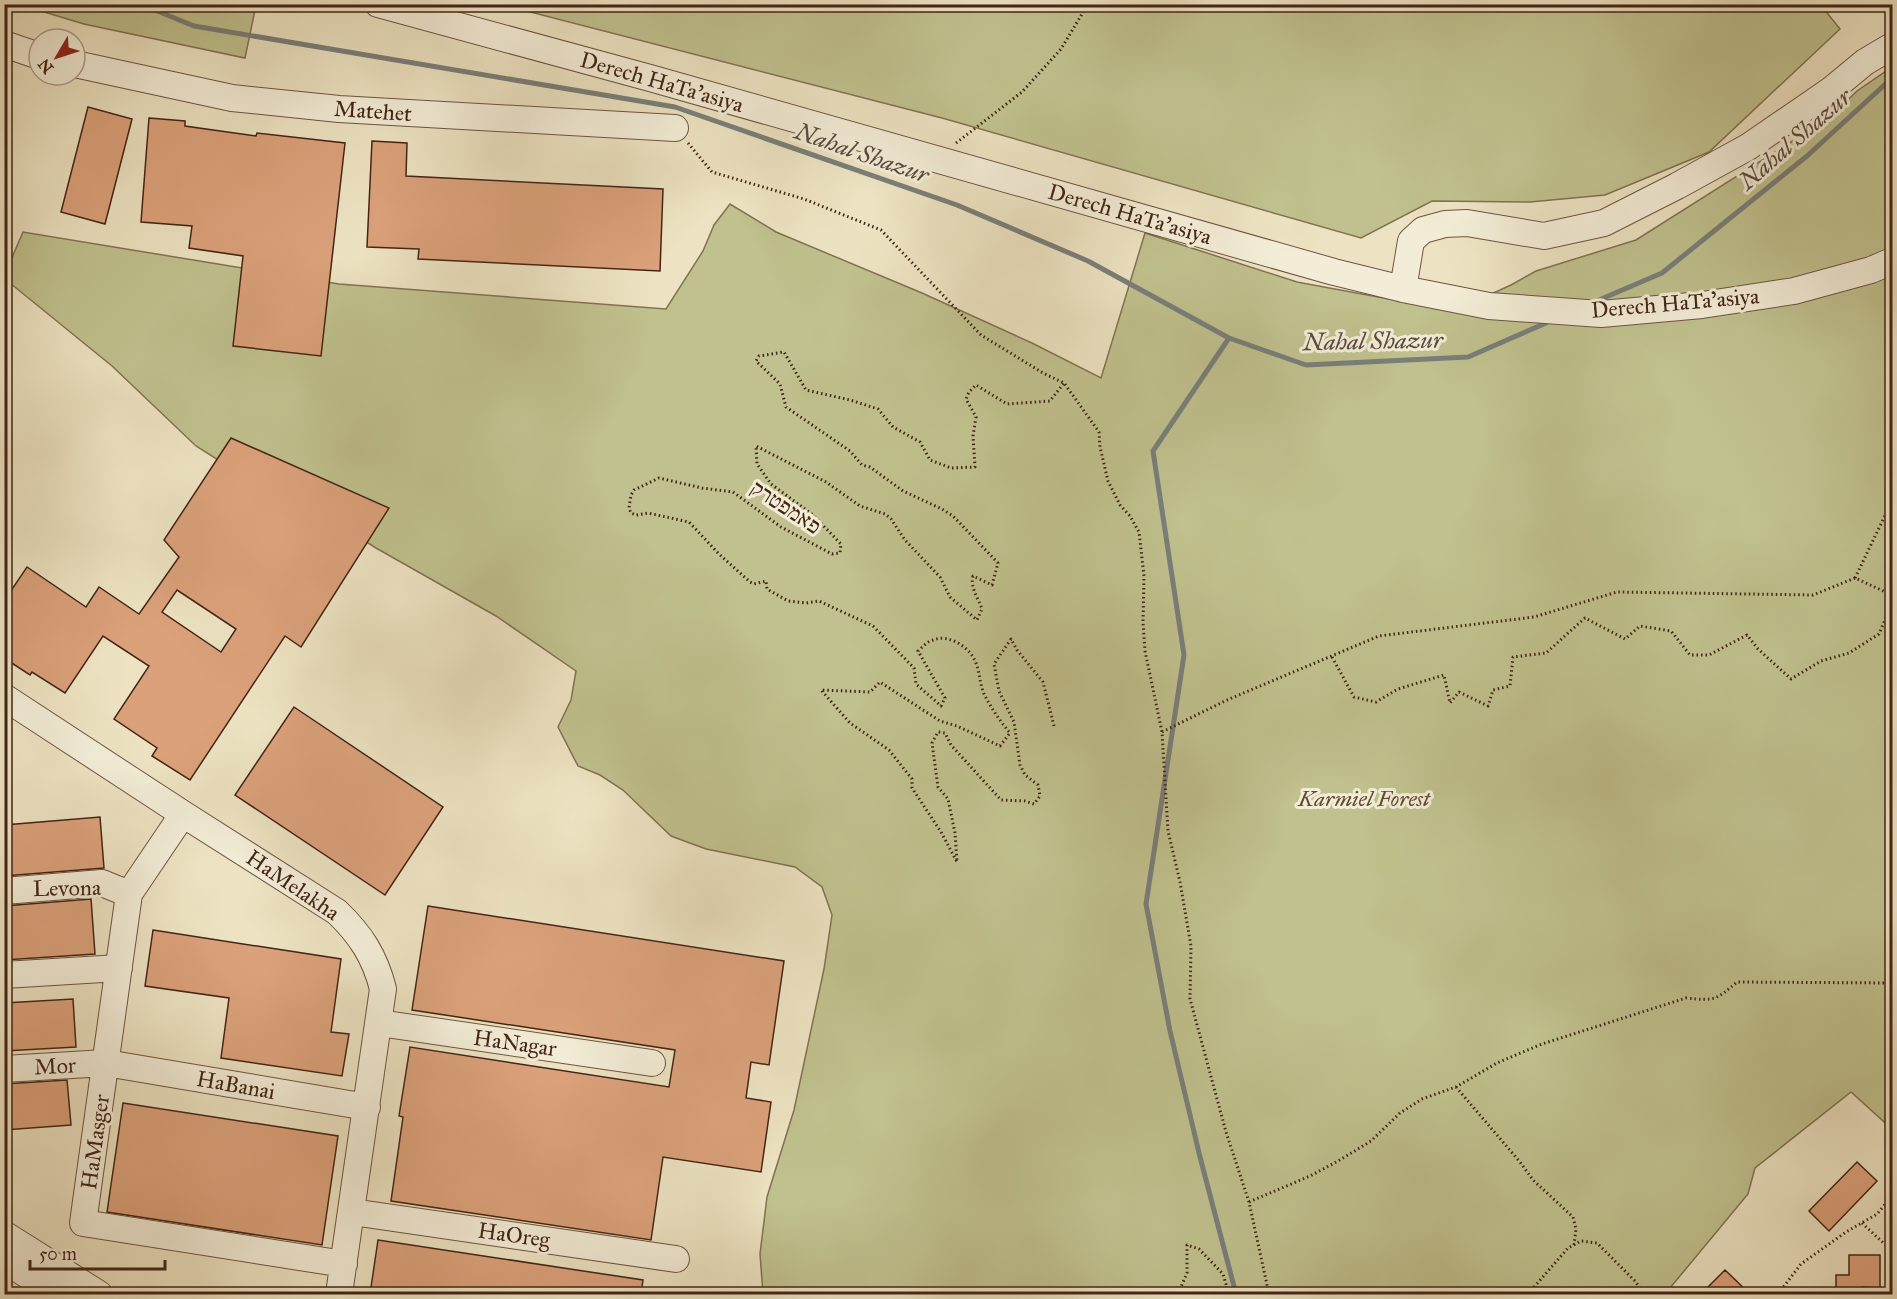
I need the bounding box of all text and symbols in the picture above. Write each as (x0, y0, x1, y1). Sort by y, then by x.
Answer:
north arrow (27, 27, 87, 87)
street label: Derech HaTa'asiya (577, 46, 747, 118)
text: N (34, 55, 57, 77)
water label: Nahal Shazur (1731, 80, 1859, 198)
street label: Matehet (333, 95, 413, 127)
water label: Nahal Shazur (789, 115, 935, 191)
street label: Derech HaTa'asiya (1045, 178, 1215, 250)
street label: Derech HaTa'asiya (1590, 282, 1761, 324)
water label: Nahal Shazur (1301, 325, 1445, 357)
street label: פאמפטרק (746, 474, 826, 540)
park label: Karmiel Forest (1297, 785, 1431, 812)
street label: HaMelakha (241, 844, 345, 926)
street label: Levona (33, 874, 102, 902)
street label: HaNagar (472, 1024, 559, 1062)
street label: Mor (33, 1051, 77, 1081)
street label: HaBanai (195, 1065, 277, 1105)
street label: HaMasger (75, 1092, 115, 1191)
street label: HaOreg (476, 1217, 553, 1254)
scale bar (30, 1233, 165, 1271)
text: 50 m (39, 1243, 77, 1265)

